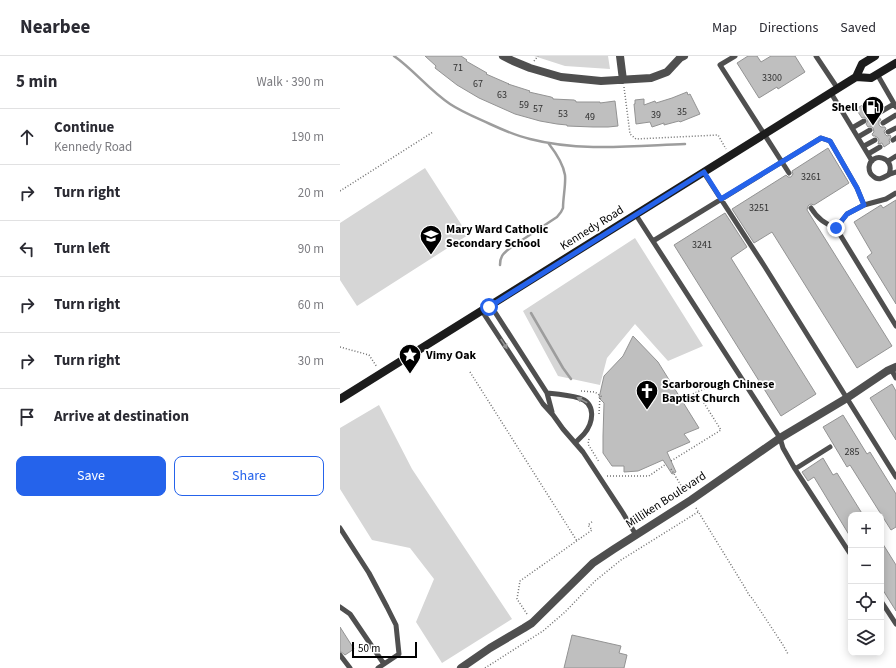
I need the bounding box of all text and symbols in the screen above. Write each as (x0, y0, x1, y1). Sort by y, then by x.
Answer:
text: Nearbee (20, 14, 90, 41)
text: Map (712, 18, 737, 38)
text: Directions (759, 18, 818, 38)
text: Saved (840, 18, 876, 38)
house number: 71 (453, 61, 463, 75)
text: 5 min (16, 70, 57, 94)
house number: 3300 (762, 71, 782, 85)
text: Walk · 390 m (256, 73, 324, 91)
house number: 67 (473, 77, 483, 91)
house number: 63 (497, 88, 507, 102)
fuel station icon: Shell (860, 94, 886, 127)
house number: 59 (519, 98, 529, 112)
place label: Shell (831, 99, 859, 116)
house number: 57 (533, 102, 543, 116)
house number: 35 (677, 105, 687, 119)
house number: 53 (558, 107, 568, 121)
house number: 39 (651, 108, 661, 122)
house number: 49 (585, 110, 595, 124)
text: Continue (54, 117, 114, 138)
icon: ahead (16, 126, 38, 148)
text: 190 m (291, 128, 324, 146)
text: Kennedy Road (54, 138, 132, 156)
house number: 3261 (801, 170, 821, 184)
icon: right (16, 182, 38, 204)
text: Turn right (54, 182, 120, 203)
text: 20 m (298, 184, 324, 202)
house number: 3251 (749, 201, 769, 215)
street label: Kennedy Road (557, 202, 627, 254)
route end (827, 219, 845, 237)
place label: Mary Ward Catholic Secondary School (446, 221, 549, 252)
school or university icon: Mary Ward Catholic Secondary School (418, 223, 444, 256)
icon: left (16, 238, 38, 260)
text: Turn left (54, 238, 110, 259)
house number: 3241 (692, 238, 712, 252)
text: 90 m (298, 240, 324, 258)
icon: right (16, 294, 38, 316)
text: Turn right (54, 294, 120, 315)
text: 60 m (298, 296, 324, 314)
route start (480, 298, 498, 316)
one-way arrow (500, 338, 507, 350)
place icon: Vimy Oak (397, 342, 423, 375)
place label: Vimy Oak (425, 347, 476, 364)
icon: right (16, 350, 38, 372)
text: Turn right (54, 350, 120, 371)
text: 30 m (298, 352, 324, 370)
place label: Scarborough Chinese Baptist Church (662, 376, 774, 407)
church icon: Scarborough Chinese Baptist Church (634, 378, 660, 411)
one-way arrow (576, 397, 588, 404)
icon: arrive (16, 406, 38, 428)
text: Arrive at destination (54, 406, 189, 427)
house number: 285 (845, 445, 859, 459)
button: Save (16, 456, 166, 496)
button: Share (174, 456, 324, 496)
street label: Milliken Boulevard (623, 468, 709, 532)
map controls (848, 512, 884, 656)
button: + (848, 512, 884, 548)
button: − (848, 548, 884, 584)
button: locate (848, 584, 884, 620)
button: layers (848, 620, 884, 656)
scale bar (352, 640, 417, 659)
text: 50 m (358, 641, 380, 656)

